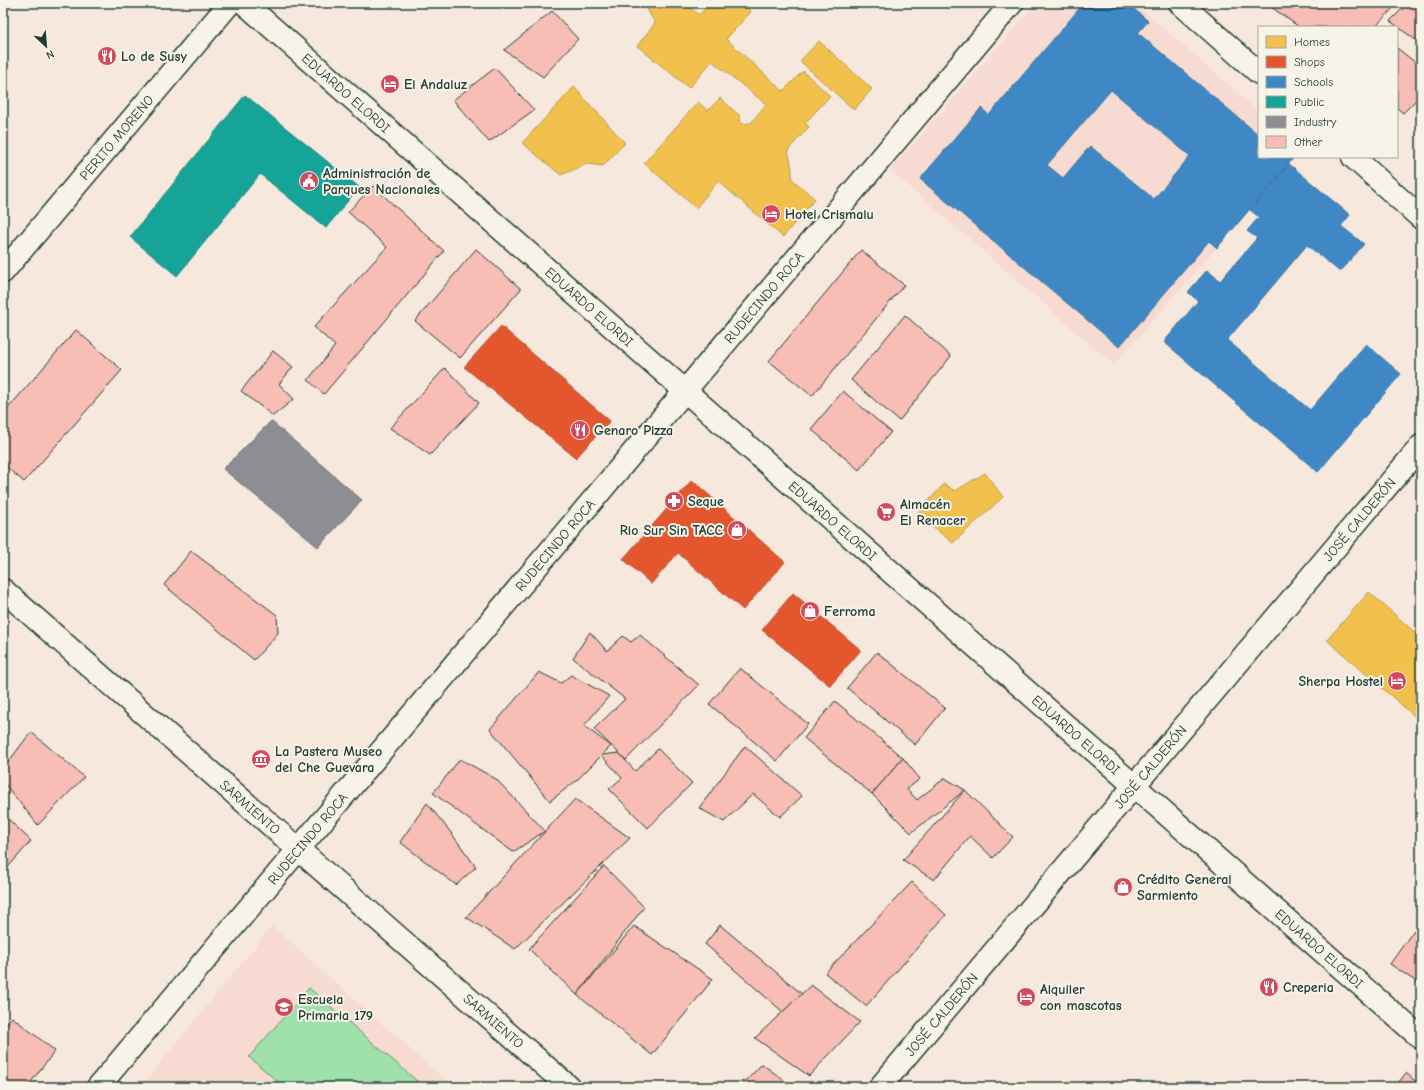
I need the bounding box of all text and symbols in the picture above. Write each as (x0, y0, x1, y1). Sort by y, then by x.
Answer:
north arrow (26, 26, 66, 66)
legend (1258, 26, 1398, 158)
text: Homes (1294, 35, 1330, 49)
restaurant icon: Lo de Susy (96, 45, 118, 67)
text: N (44, 47, 56, 62)
place label: Lo de Susy (121, 48, 187, 65)
street label: EDUARDO ELORDI (298, 50, 393, 137)
text: Shops (1294, 55, 1325, 69)
hotel icon: El Andaluz (379, 73, 401, 95)
text: Schools (1294, 75, 1333, 89)
place label: El Andaluz (404, 76, 467, 93)
street label: PERITO MORENO (76, 92, 158, 184)
text: Public (1294, 95, 1325, 109)
text: Industry (1294, 115, 1337, 129)
text: Other (1294, 135, 1323, 149)
place label: Administración de Parques Nacionales (323, 165, 440, 198)
public building icon: Administración de Parques Nacionales (298, 170, 320, 192)
hotel icon: Hotel Crismalu (760, 203, 782, 225)
place label: Hotel Crismalu (785, 206, 874, 223)
street label: RUDECINDO ROCA (721, 248, 808, 347)
street label: EDUARDO ELORDI (541, 264, 637, 351)
restaurant icon: Genaro Pizza (569, 419, 591, 441)
place label: Genaro Pizza (594, 422, 673, 439)
street label: JOSÉ CALDERÓN (1320, 474, 1400, 565)
street label: EDUARDO ELORDI (785, 478, 880, 564)
pharmacy icon: Seque (663, 490, 685, 512)
place label: Seque (688, 493, 724, 510)
street label: RUDECINDO ROCA (512, 496, 599, 595)
place label: Almacén El Renacer (900, 496, 966, 529)
supermarket icon: Almacén El Renacer (875, 501, 897, 523)
shop icon: Rio Sur Sin TACC (726, 519, 748, 541)
place label: Rio Sur Sin TACC (620, 522, 724, 539)
shop icon: Ferroma (799, 600, 821, 622)
place label: Ferroma (824, 603, 876, 620)
hotel icon: Sherpa Hostel (1386, 670, 1408, 692)
place label: Sherpa Hostel (1298, 673, 1383, 690)
street label: EDUARDO ELORDI (1028, 692, 1123, 778)
street label: JOSÉ CALDERÓN (1111, 722, 1191, 812)
place label: La Pastera Museo del Che Guevara (275, 743, 382, 776)
museum icon: La Pastera Museo del Che Guevara (250, 748, 272, 770)
street label: SARMIENTO (216, 776, 284, 838)
street label: RUDECINDO ROCA (264, 789, 351, 888)
place label: Crédito General Sarmiento (1137, 871, 1232, 904)
shop icon: Crédito General Sarmiento (1112, 876, 1134, 898)
street label: EDUARDO ELORDI (1271, 906, 1367, 992)
street label: JOSÉ CALDERÓN (902, 970, 982, 1060)
restaurant icon: Creperia (1258, 976, 1280, 998)
place label: Creperia (1283, 979, 1334, 996)
place label: Alquiler con mascotas (1040, 981, 1122, 1014)
hotel icon: Alquiler con mascotas (1015, 986, 1037, 1008)
street label: SARMIENTO (460, 990, 527, 1052)
place label: Escuela Primaria 179 (298, 991, 373, 1024)
school or university icon: Escuela Primaria 179 (273, 996, 295, 1018)

